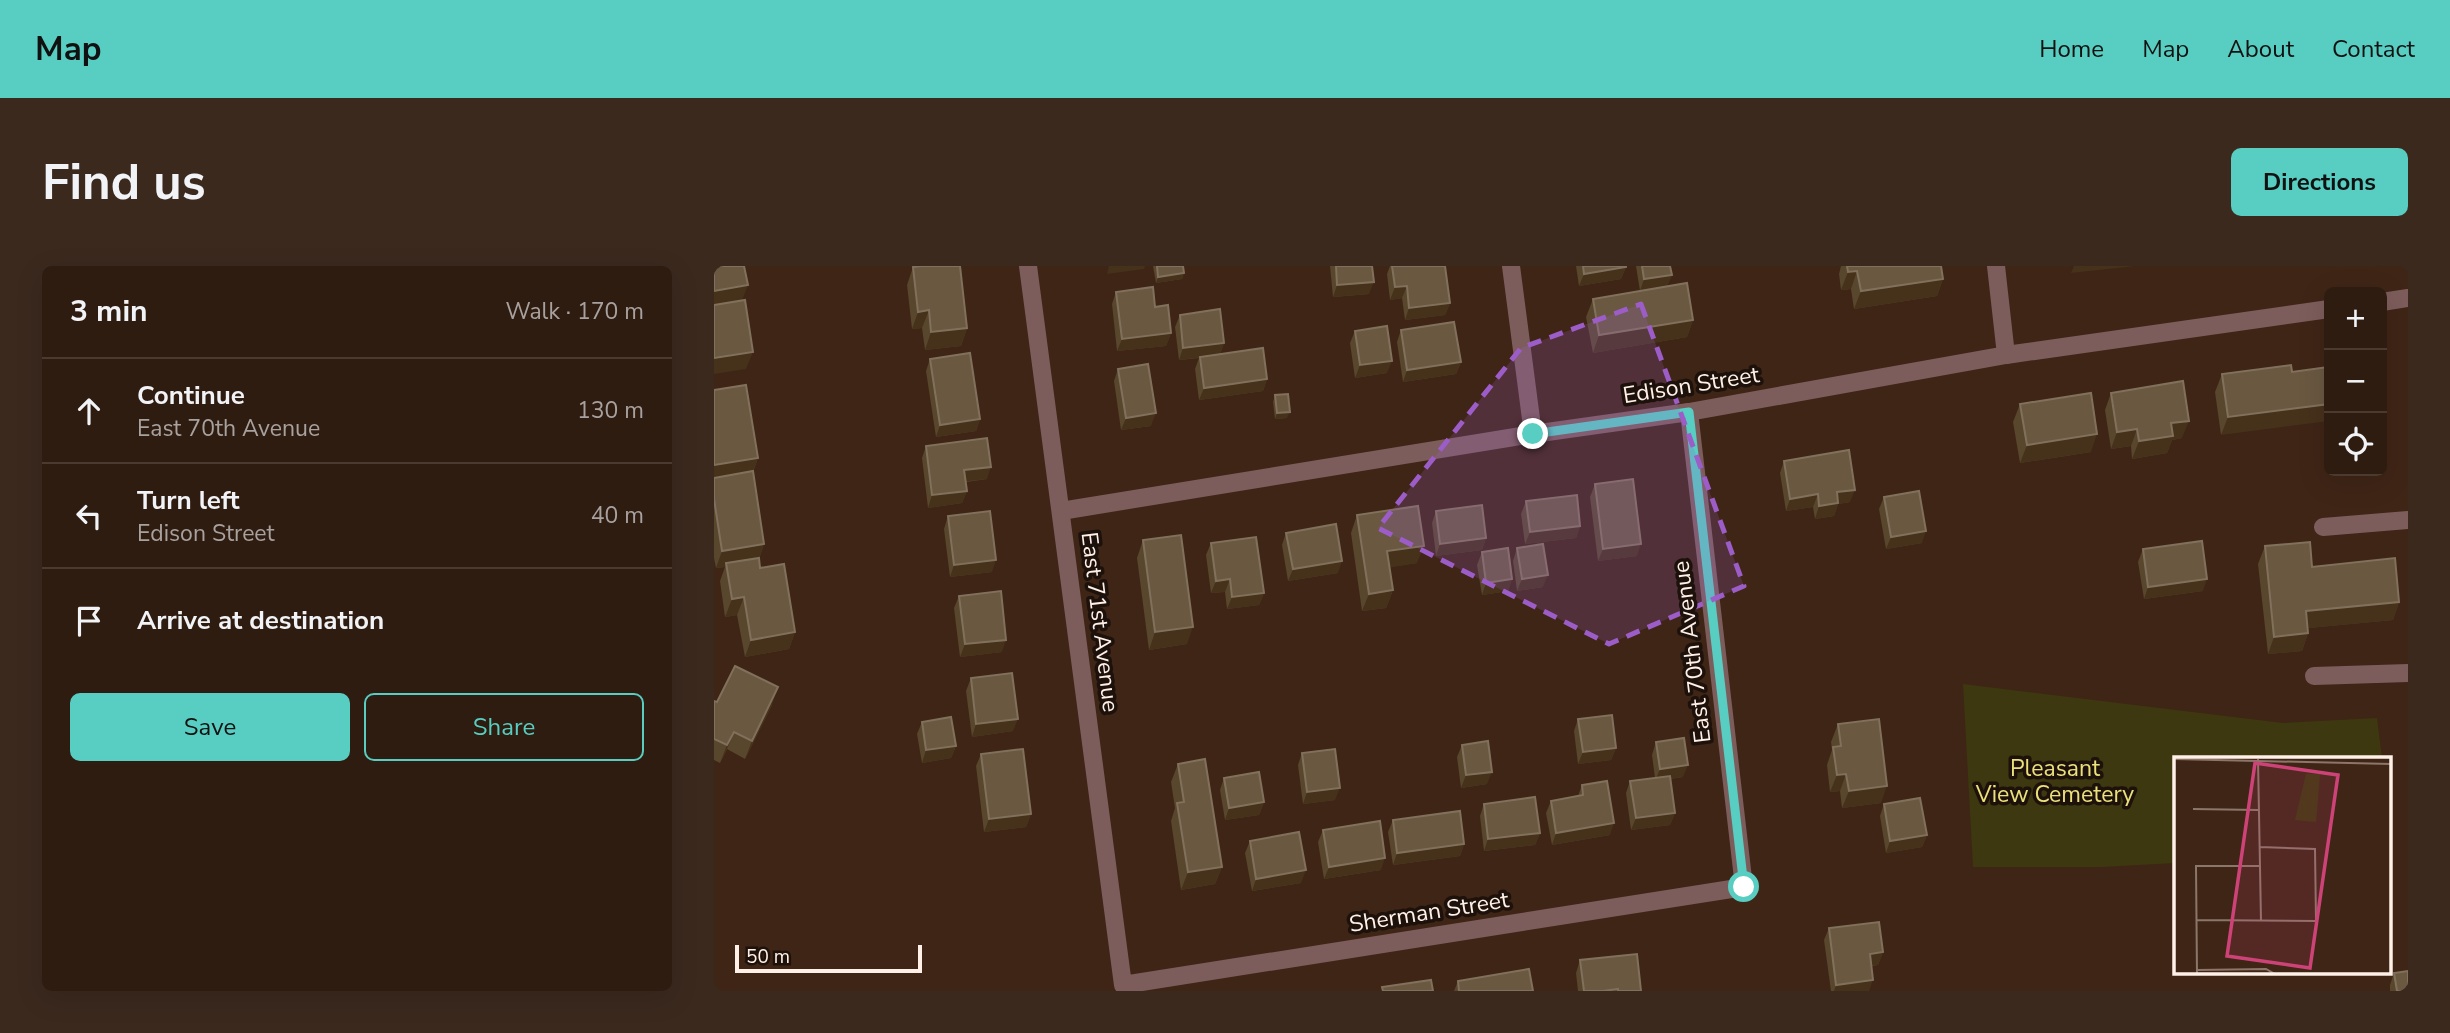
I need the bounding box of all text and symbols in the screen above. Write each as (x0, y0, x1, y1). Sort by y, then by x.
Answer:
text: Map (35, 27, 102, 72)
text: Home (2039, 33, 2104, 65)
text: Map (2142, 33, 2189, 65)
text: About (2227, 33, 2294, 65)
text: Contact (2332, 33, 2415, 65)
button: Directions (2231, 148, 2408, 216)
text: Find us (42, 149, 206, 216)
map controls (2324, 287, 2387, 476)
button: + (2324, 287, 2387, 350)
text: 3 min (70, 291, 148, 332)
text: Walk · 170 m (505, 296, 644, 327)
button: − (2324, 350, 2387, 413)
street label: Edison Street (1621, 359, 1762, 411)
text: Continue (137, 378, 245, 413)
icon: ahead (70, 392, 108, 430)
text: 130 m (577, 395, 644, 426)
text: East 70th Avenue (137, 413, 320, 444)
button: locate (2324, 413, 2387, 476)
route end (1517, 418, 1548, 449)
text: Turn left (137, 483, 240, 518)
icon: left (70, 497, 108, 535)
text: 40 m (591, 500, 644, 531)
text: Edison Street (137, 518, 275, 549)
street label: East 71st Avenue (1074, 530, 1126, 714)
street label: East 70th Avenue (1665, 559, 1719, 745)
icon: arrive (70, 602, 108, 640)
text: Arrive at destination (137, 603, 384, 638)
button: Save (70, 693, 350, 761)
button: Share (364, 693, 644, 761)
park label: Pleasant View Cemetery (1975, 753, 2134, 810)
inset map (2174, 757, 2390, 974)
route start (1728, 871, 1759, 902)
street label: Sherman Street (1347, 884, 1512, 940)
scale bar (735, 942, 922, 974)
text: 50 m (746, 944, 790, 970)

